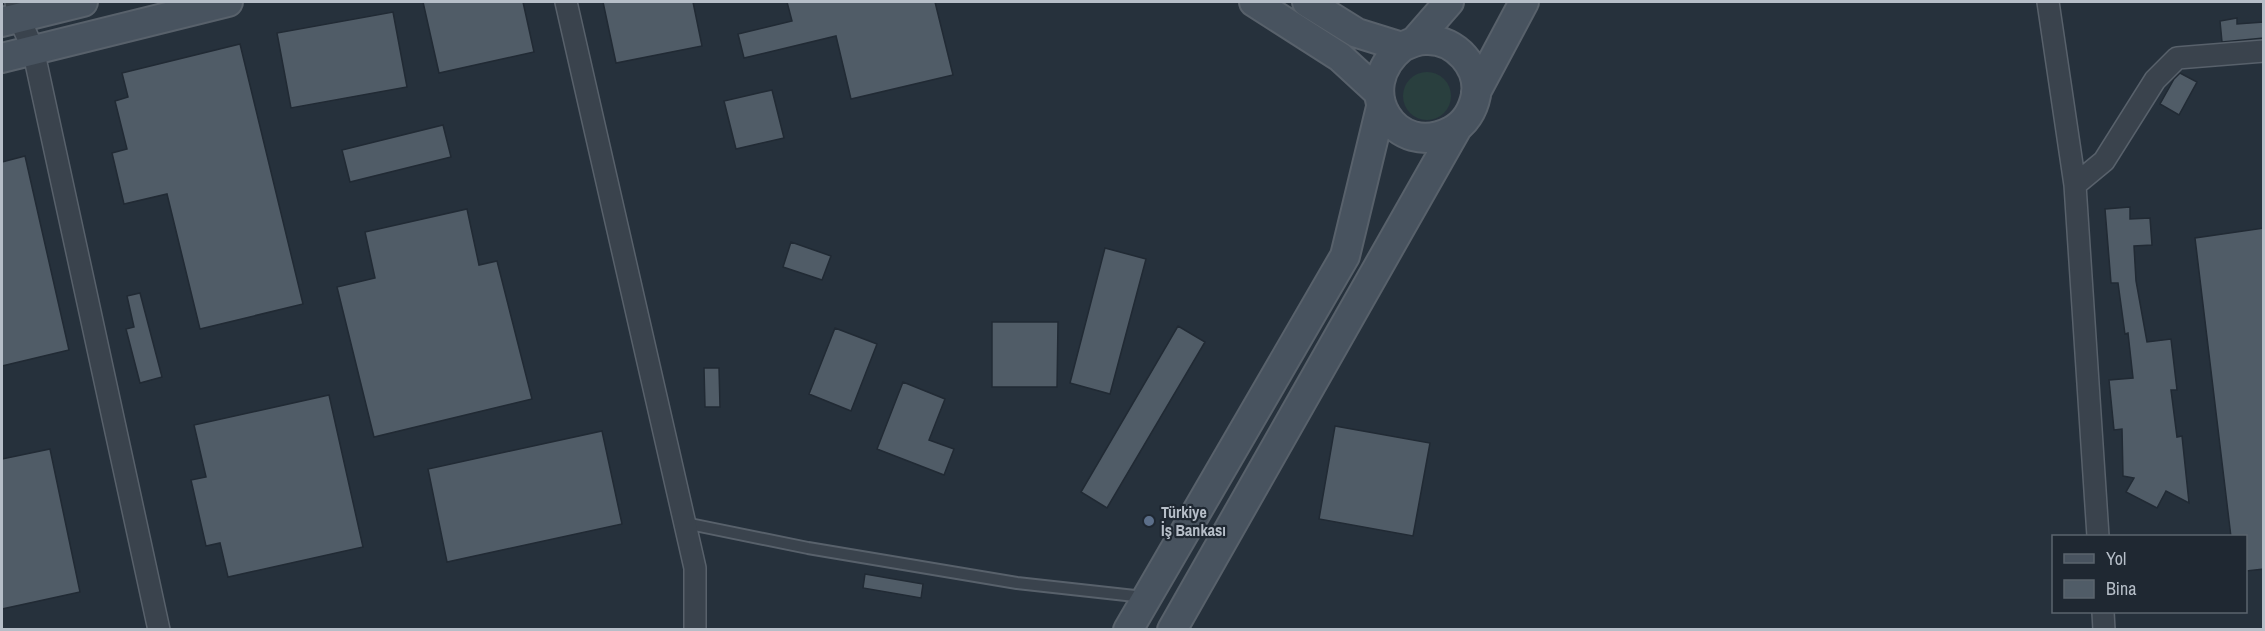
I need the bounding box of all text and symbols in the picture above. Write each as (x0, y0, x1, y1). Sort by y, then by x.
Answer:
place label: Türkiye İş Bankası (1161, 501, 1226, 541)
marker: Türkiye İş Bankası (1142, 514, 1156, 528)
legend (2052, 535, 2247, 613)
text: Yol (2106, 546, 2126, 571)
text: Bina (2106, 576, 2136, 601)

